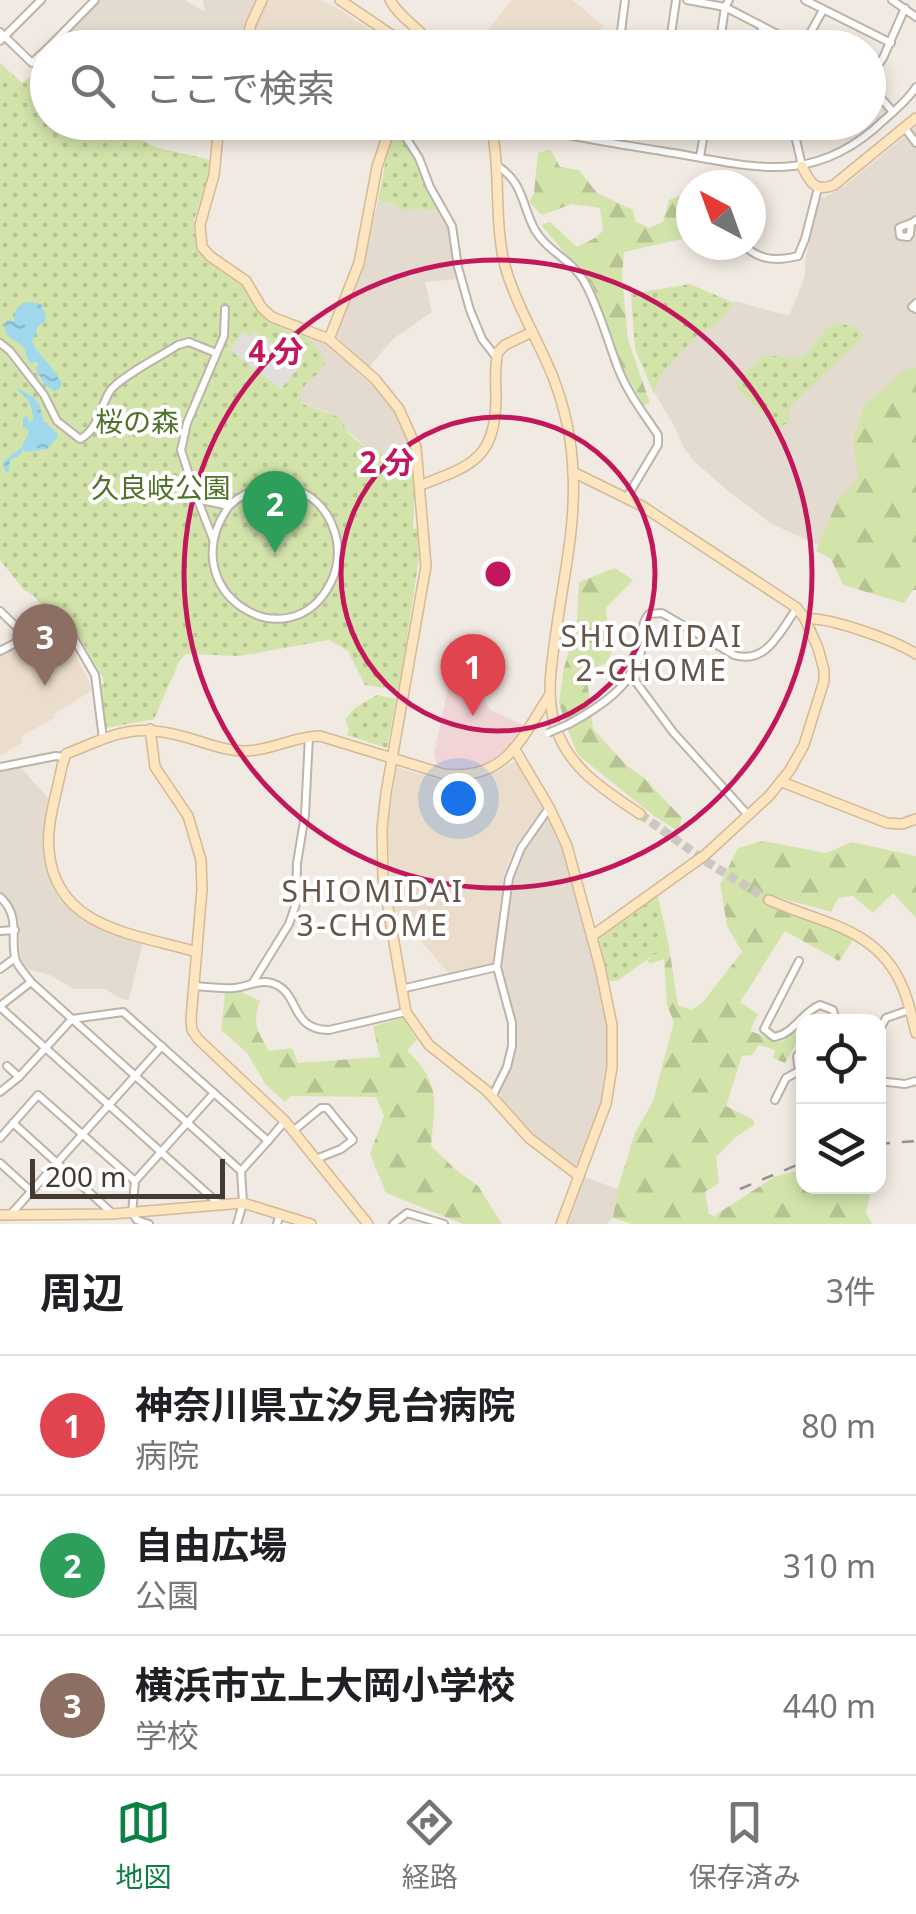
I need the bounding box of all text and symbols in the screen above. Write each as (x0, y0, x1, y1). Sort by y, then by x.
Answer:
search box (30, 30, 886, 140)
icon: search (65, 58, 120, 113)
text: ここで検索 (145, 61, 335, 113)
north arrow (676, 170, 766, 260)
text: 4 分 (249, 330, 303, 371)
park label: 桜の森 (95, 402, 179, 440)
text: 2 分 (360, 441, 414, 482)
park label: 久良岐公園 (91, 468, 231, 506)
pin: 2 (242, 470, 308, 553)
centre of rings (480, 556, 516, 592)
pin: 3 (12, 604, 78, 686)
district label: SHIOMIDAI 2-CHOME (561, 615, 743, 690)
pin: 1 (440, 634, 506, 716)
your location (433, 773, 484, 824)
district label: SHIOMIDAI 3-CHOME (282, 870, 464, 945)
map controls (796, 1014, 886, 1194)
button: locate (796, 1014, 886, 1104)
button: layers (796, 1104, 886, 1194)
scale bar (30, 1154, 225, 1198)
text: 200 m (45, 1157, 127, 1195)
text: 周辺 (40, 1263, 124, 1320)
text: 3件 (826, 1269, 876, 1312)
text: 神奈川県立汐見台病院 (135, 1378, 515, 1430)
text: 1 (63, 1404, 82, 1447)
text: 80 m (801, 1404, 876, 1447)
text: 病院 (135, 1433, 199, 1476)
text: 自由広場 (135, 1518, 287, 1570)
text: 2 (63, 1544, 82, 1587)
text: 310 m (783, 1544, 876, 1587)
text: 公園 (135, 1573, 199, 1616)
text: 横浜市立上大岡小学校 (135, 1658, 515, 1710)
text: 3 (63, 1684, 82, 1727)
text: 440 m (783, 1684, 876, 1727)
text: 学校 (135, 1713, 199, 1756)
tab: 地図 (115, 1795, 171, 1895)
tab: 経路 (402, 1795, 458, 1895)
tab: 保存済み (689, 1795, 801, 1895)

